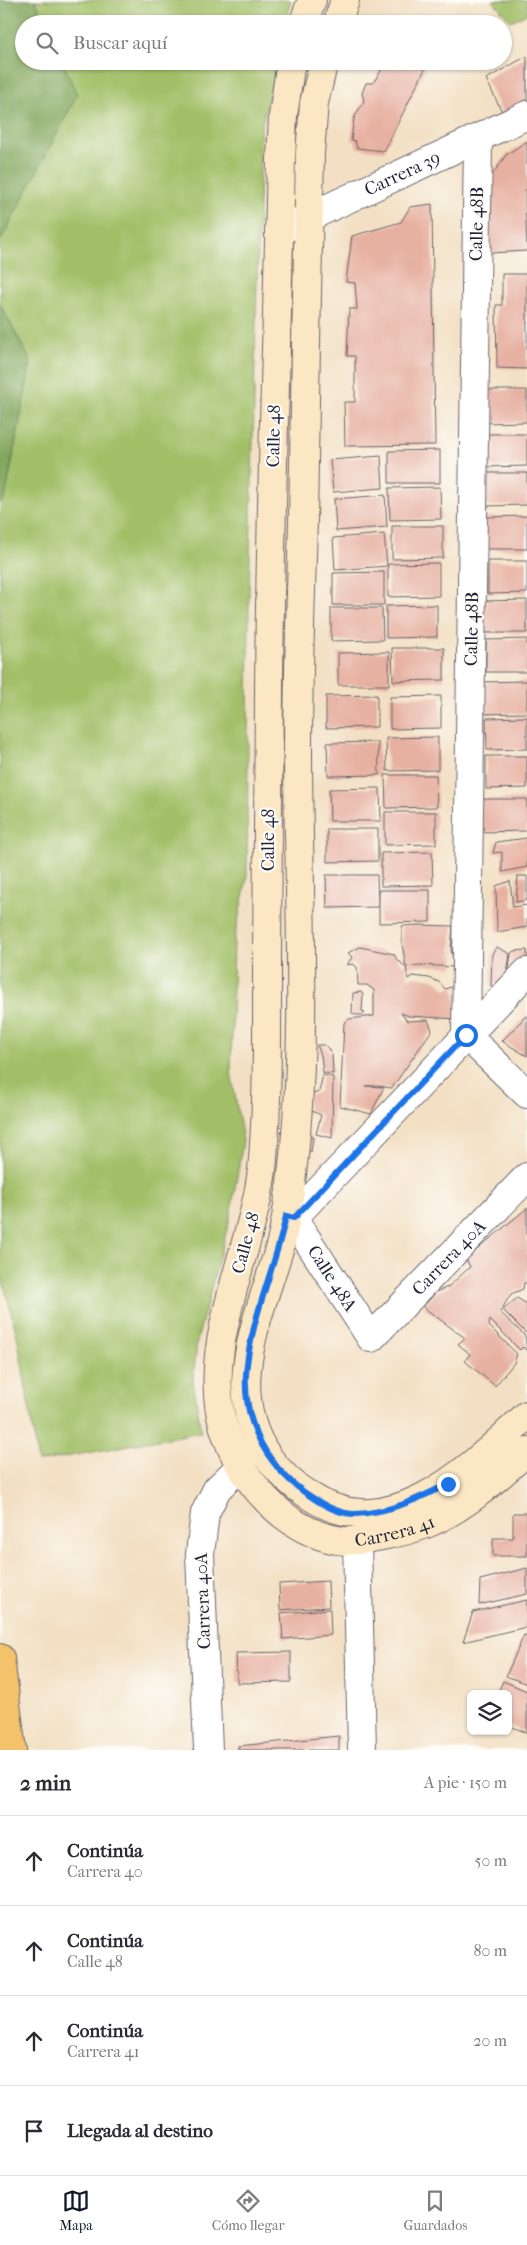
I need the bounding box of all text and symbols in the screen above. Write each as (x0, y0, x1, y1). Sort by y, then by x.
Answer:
search box (15, 15, 512, 70)
icon: search (33, 29, 61, 57)
text: Buscar aquí (73, 32, 167, 54)
street label: Carrera 39 (361, 147, 443, 200)
street label: Calle 48B (466, 187, 488, 261)
street label: Calle 48 (263, 404, 285, 468)
street label: Calle 48B (461, 592, 483, 666)
street label: Calle 48 (258, 809, 279, 871)
route start (455, 1024, 478, 1047)
street label: Calle 48 (228, 1210, 264, 1276)
street label: Carrera 40A (408, 1215, 490, 1300)
street label: Calle 48A (303, 1241, 362, 1316)
route end (437, 1473, 460, 1496)
street label: Carrera 41 (354, 1511, 438, 1551)
street label: Carrera 40A (191, 1552, 215, 1650)
map controls (467, 1690, 512, 1735)
button: layers (467, 1690, 512, 1735)
text: 2 min (20, 1771, 71, 1795)
text: A pie · 150 m (424, 1773, 507, 1792)
text: Continúa (67, 1840, 143, 1862)
icon: ahead (20, 1847, 48, 1875)
text: 50 m (475, 1851, 507, 1870)
text: Carrera 40 (67, 1862, 143, 1881)
text: Continúa (67, 1930, 143, 1952)
icon: ahead (20, 1937, 48, 1965)
text: 80 m (473, 1941, 507, 1960)
text: Calle 48 (67, 1952, 123, 1971)
text: Continúa (67, 2020, 143, 2042)
icon: ahead (20, 2027, 48, 2055)
text: 20 m (473, 2031, 507, 2050)
text: Carrera 41 (67, 2042, 139, 2061)
icon: arrive (20, 2117, 48, 2145)
text: Llegada al destino (67, 2120, 213, 2142)
tab: Mapa (59, 2187, 93, 2234)
tab: Cómo llegar (212, 2187, 284, 2234)
tab: Guardados (403, 2187, 468, 2234)

